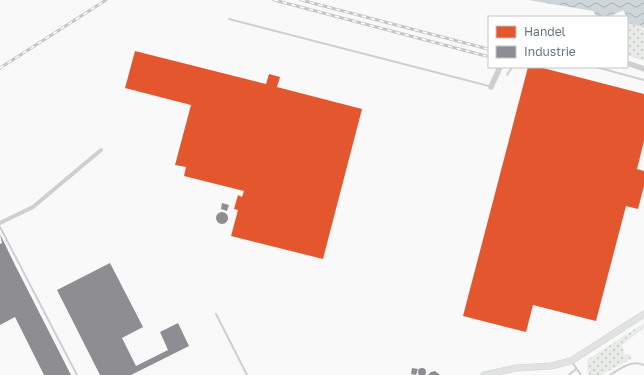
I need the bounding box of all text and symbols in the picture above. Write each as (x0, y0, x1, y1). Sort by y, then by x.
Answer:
legend (488, 16, 628, 68)
text: Handel (524, 24, 566, 39)
text: Industrie (524, 44, 576, 59)

